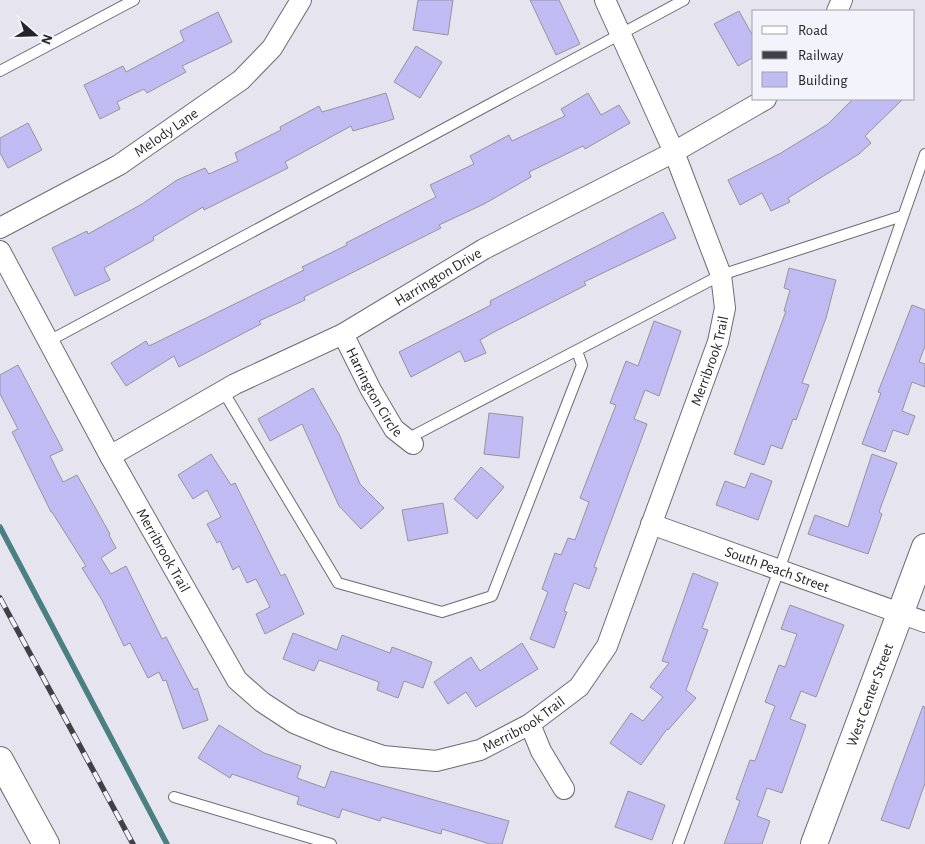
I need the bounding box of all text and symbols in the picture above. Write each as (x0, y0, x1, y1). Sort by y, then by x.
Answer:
north arrow (10, 10, 60, 60)
legend (752, 10, 915, 100)
text: Road (798, 23, 828, 38)
text: N (38, 32, 55, 46)
text: Railway (798, 48, 844, 63)
text: Building (798, 73, 848, 88)
street label: Melody Lane (132, 105, 201, 160)
street label: Harrington Drive (392, 245, 484, 309)
street label: Merribrook Trail (688, 315, 731, 408)
street label: Harrington Circle (343, 345, 405, 440)
street label: Merribrook Trail (133, 506, 193, 595)
street label: South Peach Street (723, 544, 831, 595)
street label: West Center Street (844, 641, 896, 749)
street label: Merribrook Trail (480, 694, 568, 755)

